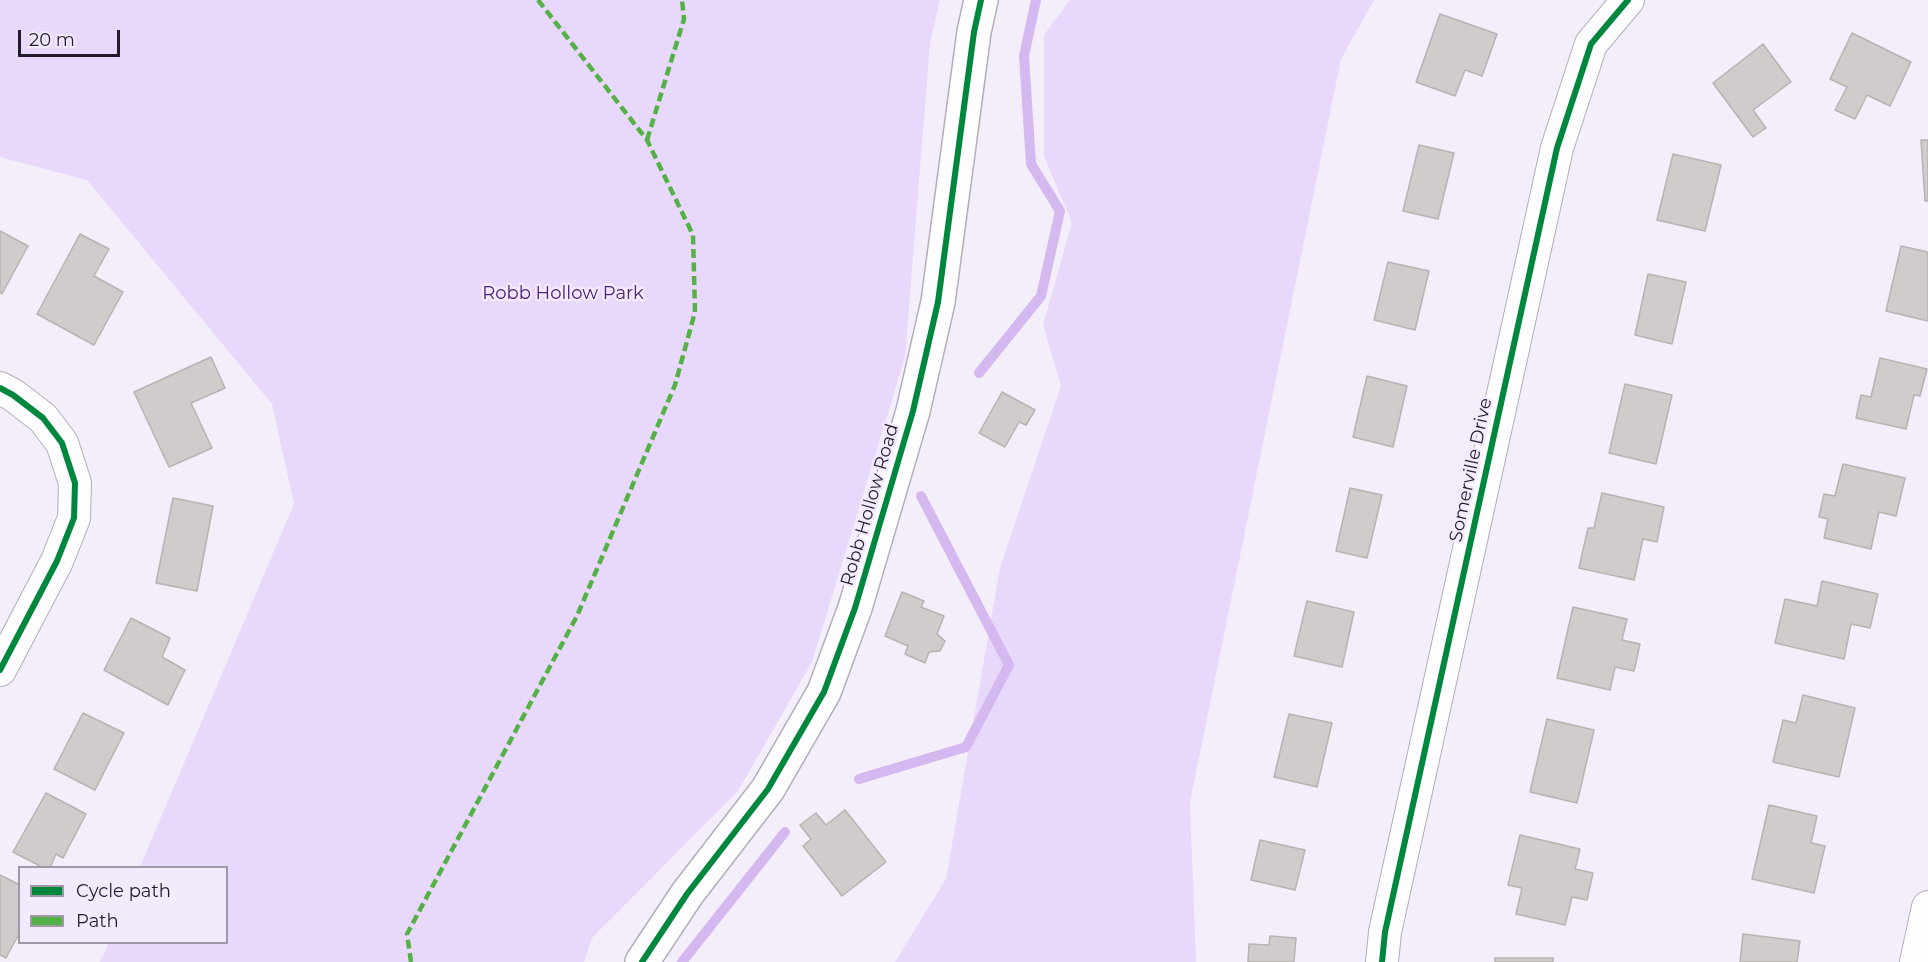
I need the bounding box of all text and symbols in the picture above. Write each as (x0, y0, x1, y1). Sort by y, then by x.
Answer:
scale bar (21, 18, 123, 56)
text: 20 m (29, 29, 75, 51)
park label: Robb Hollow Park (482, 283, 644, 305)
street label: Somerville Drive (1445, 396, 1497, 544)
street label: Robb Hollow Road (837, 421, 903, 589)
legend (18, 866, 228, 944)
text: Cycle path (76, 880, 171, 902)
text: Path (76, 910, 119, 932)

